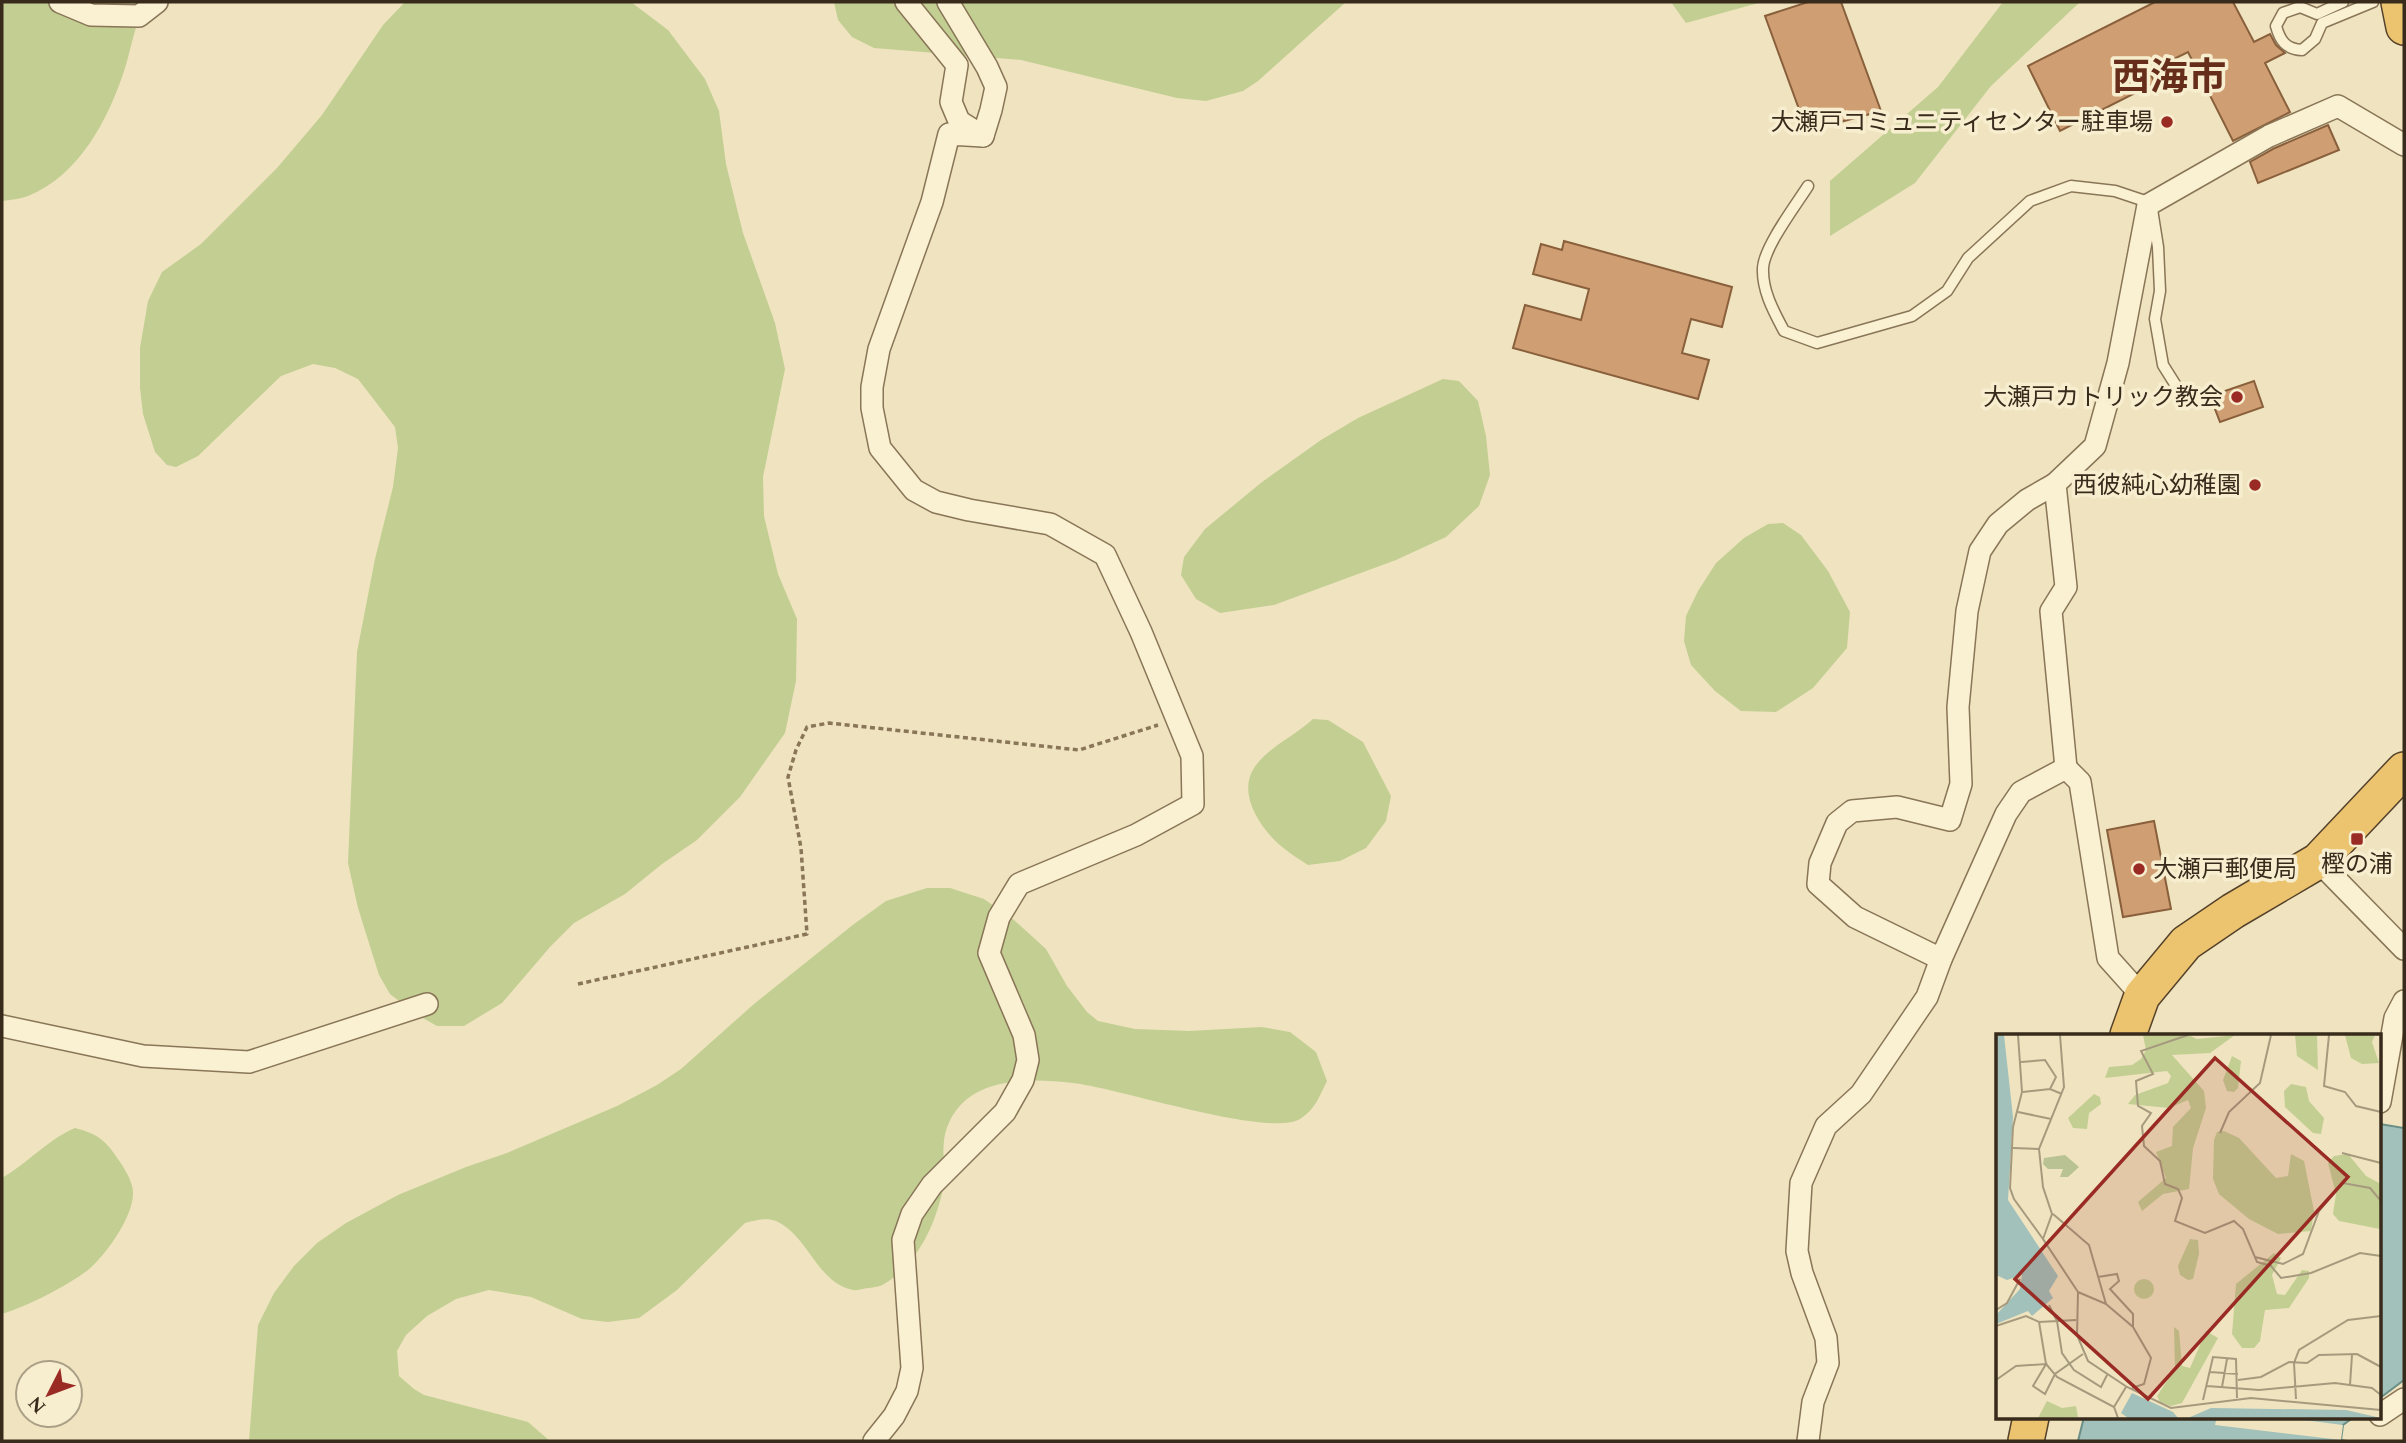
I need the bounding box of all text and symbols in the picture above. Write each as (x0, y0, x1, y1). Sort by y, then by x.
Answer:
district label: 西海市 (2112, 50, 2226, 108)
place label: 大瀬戸コミュニティセンター駐車場 (1770, 105, 2153, 141)
marker: 大瀬戸コミュニティセンター駐車場 (2159, 114, 2175, 130)
place label: 大瀬戸カトリック教会 (1983, 380, 2223, 416)
marker: 大瀬戸カトリック教会 (2229, 389, 2245, 405)
place label: 西彼純心幼稚園 (2073, 468, 2241, 504)
marker: 西彼純心幼稚園 (2247, 477, 2263, 493)
marker: 樫の浦 (2349, 831, 2365, 847)
place label: 樫の浦 (2321, 847, 2393, 883)
place label: 大瀬戸郵便局 (2153, 852, 2297, 888)
marker: 大瀬戸郵便局 (2131, 861, 2147, 877)
inset map (1996, 1034, 2382, 1418)
north arrow (14, 1359, 84, 1429)
text: N (22, 1389, 53, 1420)

